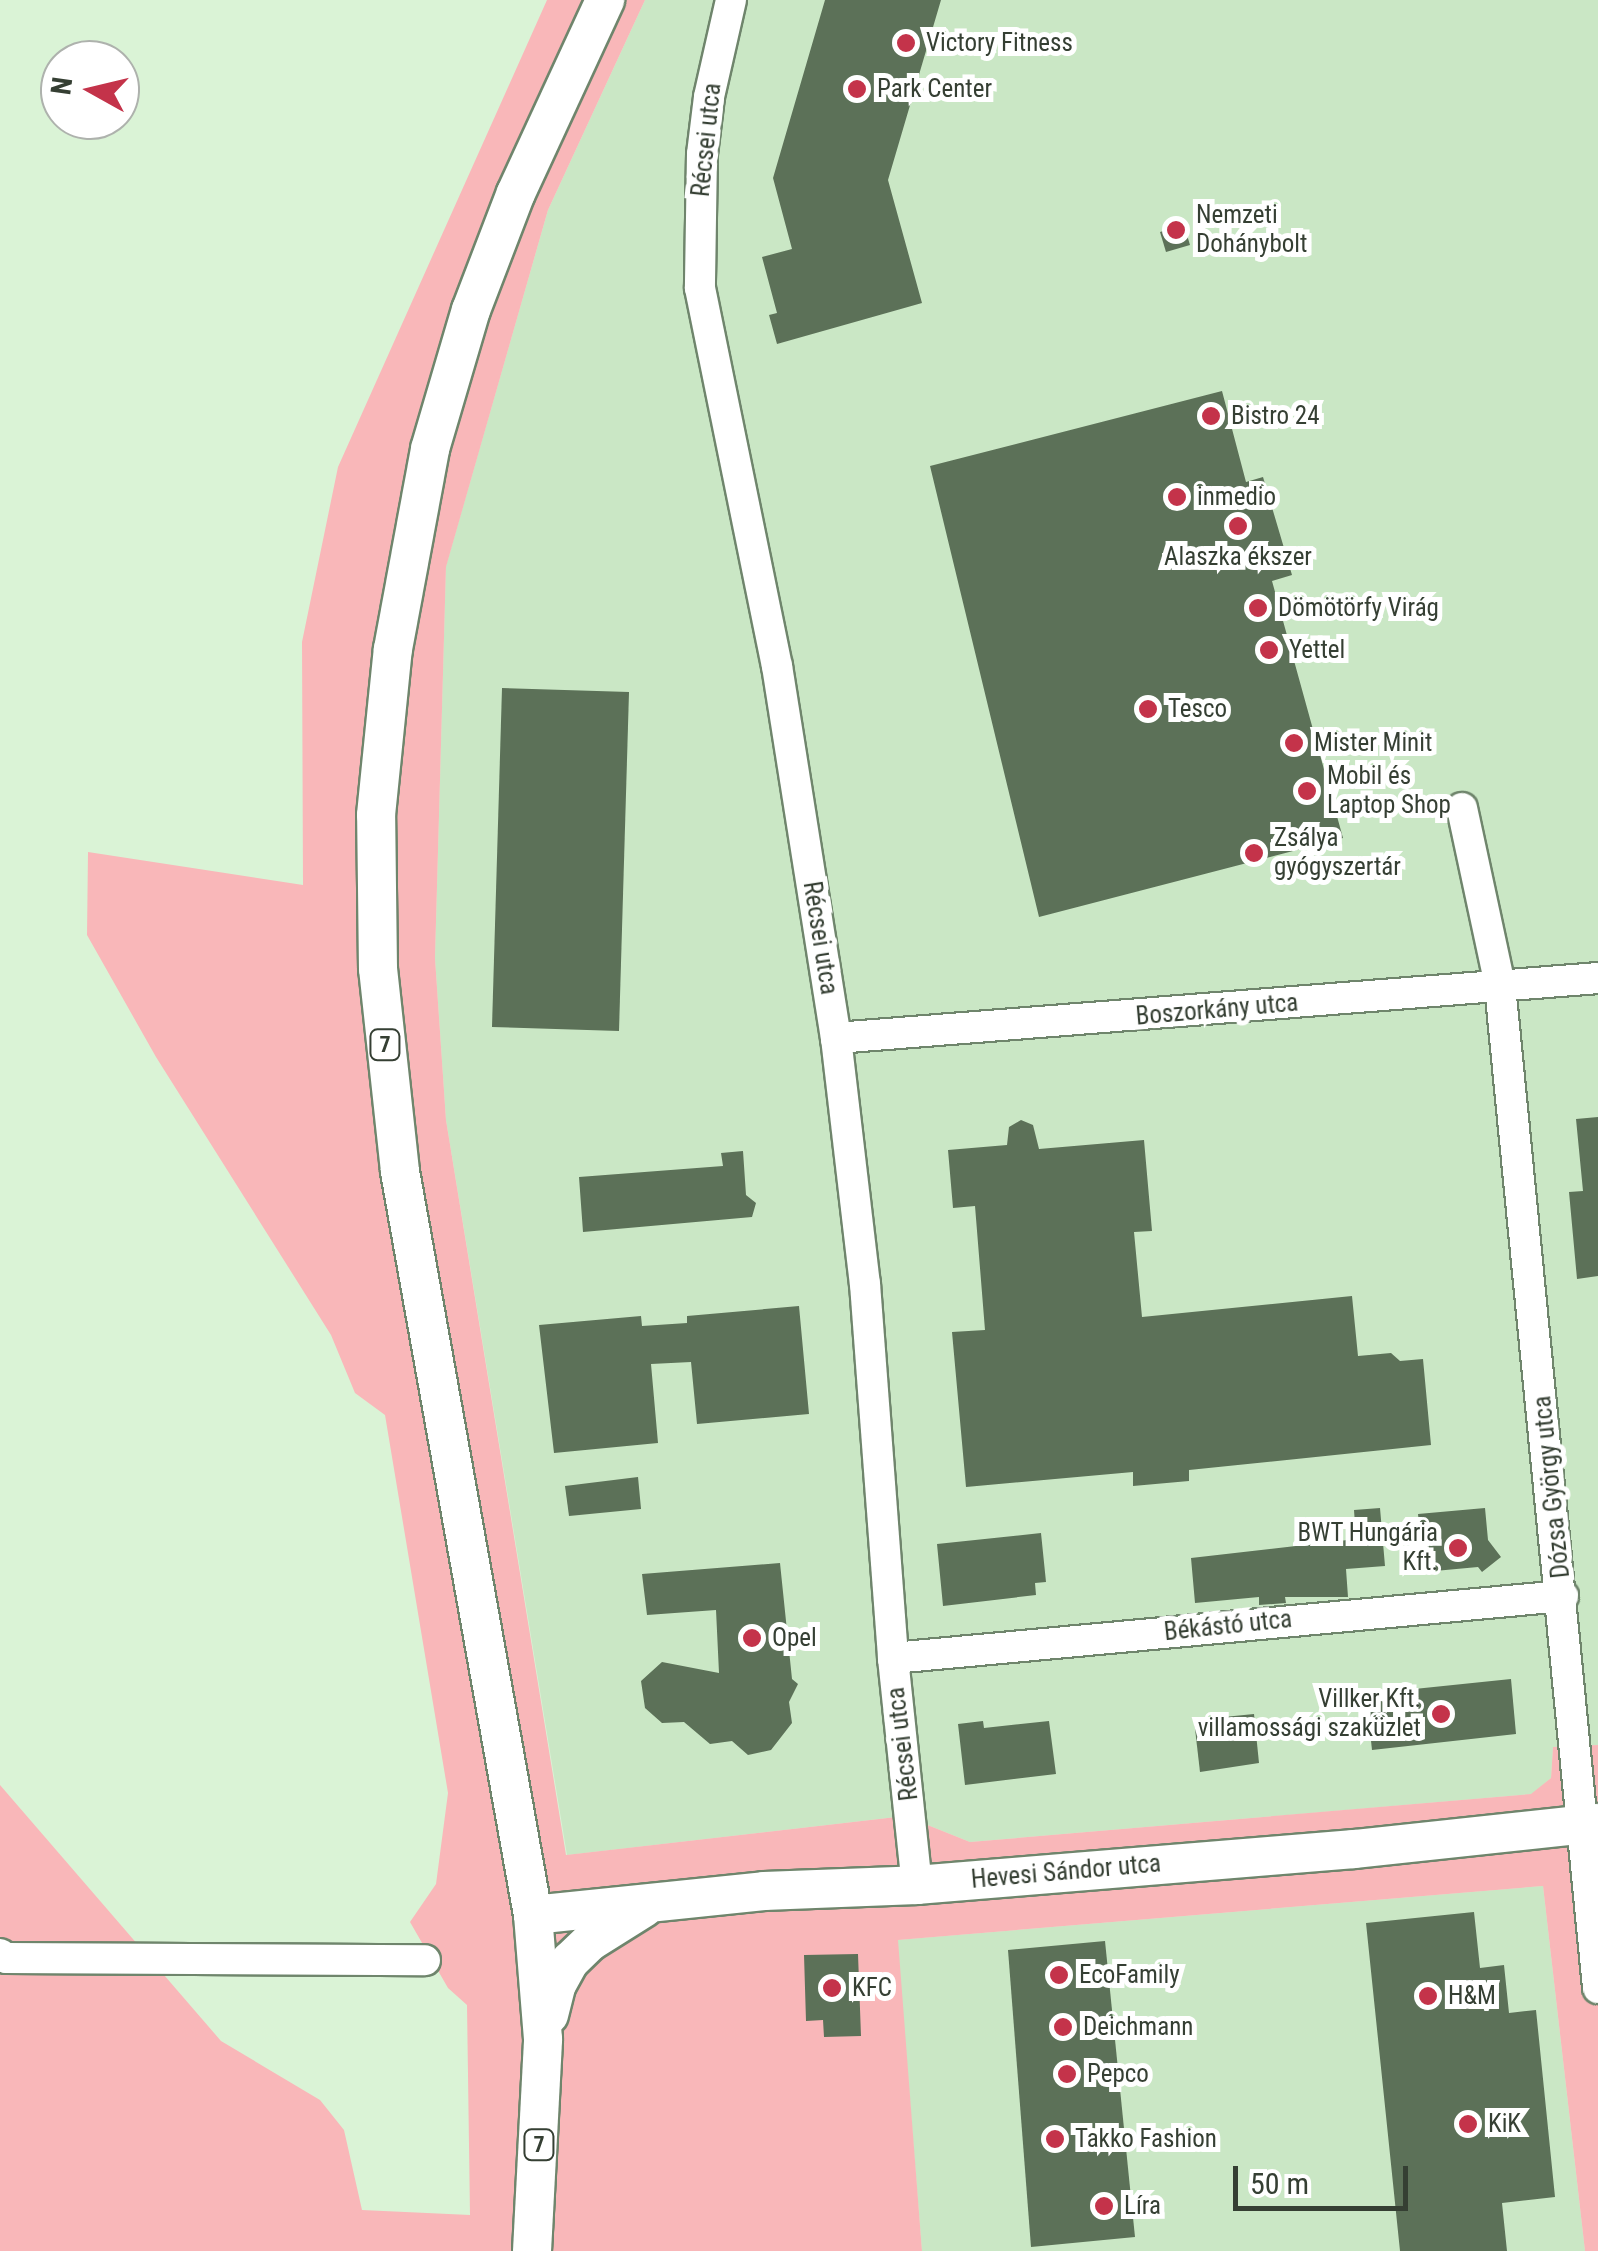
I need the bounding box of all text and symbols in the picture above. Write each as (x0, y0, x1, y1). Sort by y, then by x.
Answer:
place label: Victory Fitness (926, 28, 1073, 58)
marker: Victory Fitness (895, 32, 917, 54)
north arrow (40, 40, 140, 140)
place label: Park Center (877, 74, 992, 104)
text: N (44, 75, 79, 97)
marker: Park Center (846, 78, 868, 100)
street label: Récsei utca (686, 82, 728, 198)
place label: Nemzeti Dohánybolt (1196, 201, 1307, 260)
marker: Nemzeti Dohánybolt (1165, 219, 1187, 241)
place label: Bistro 24 (1231, 401, 1320, 431)
marker: Bistro 24 (1200, 405, 1222, 427)
place label: inmedio (1197, 482, 1276, 512)
marker: inmedio (1166, 486, 1188, 508)
marker: Alaszka ékszer (1227, 515, 1249, 537)
place label: Alaszka ékszer (1164, 542, 1312, 572)
place label: Dömötörfy Virág (1278, 593, 1439, 623)
marker: Dömötörfy Virág (1247, 597, 1269, 619)
place label: Yettel (1289, 635, 1345, 665)
marker: Yettel (1258, 639, 1280, 661)
place label: Tesco (1168, 694, 1227, 724)
marker: Tesco (1137, 698, 1159, 720)
place label: Mister Minit (1314, 728, 1432, 758)
marker: Mister Minit (1283, 732, 1305, 754)
place label: Mobil és Laptop Shop (1327, 762, 1451, 821)
marker: Mobil és Laptop Shop (1296, 780, 1318, 802)
place label: Zsálya gyógyszertár (1274, 824, 1401, 883)
marker: Zsálya gyógyszertár (1243, 842, 1265, 864)
street label: Récsei utca (796, 879, 844, 997)
street label: Boszorkány utca (1134, 988, 1300, 1032)
road number: 7 (368, 1028, 402, 1062)
street label: Dózsa György utca (1528, 1394, 1576, 1580)
place label: BWT Hungária Kft. (1297, 1519, 1438, 1578)
marker: BWT Hungária Kft. (1447, 1537, 1469, 1559)
street label: Békástó utca (1163, 1604, 1293, 1648)
place label: Opel (772, 1623, 817, 1653)
marker: Opel (741, 1627, 763, 1649)
place label: Villker Kft. villamossági szaküzlet (1198, 1685, 1421, 1744)
street label: Récsei utca (881, 1686, 925, 1802)
marker: Villker Kft. villamossági szaküzlet (1430, 1703, 1452, 1725)
street label: Hevesi Sándor utca (970, 1849, 1162, 1895)
place label: EcoFamily (1079, 1960, 1180, 1990)
marker: EcoFamily (1048, 1964, 1070, 1986)
place label: KFC (852, 1973, 892, 2003)
marker: KFC (821, 1977, 843, 1999)
place label: H&M (1448, 1981, 1496, 2011)
marker: H&M (1417, 1985, 1439, 2007)
place label: Deichmann (1083, 2012, 1193, 2042)
marker: Deichmann (1052, 2016, 1074, 2038)
place label: Pepco (1087, 2059, 1149, 2089)
marker: Pepco (1056, 2063, 1078, 2085)
place label: KiK (1488, 2109, 1521, 2139)
marker: KiK (1457, 2113, 1479, 2135)
place label: Takko Fashion (1075, 2124, 1217, 2154)
road number: 7 (522, 2128, 556, 2162)
marker: Takko Fashion (1044, 2128, 1066, 2150)
scale bar (1238, 2146, 1413, 2208)
text: 50 m (1250, 2166, 1309, 2201)
place label: Líra (1124, 2191, 1161, 2221)
marker: Líra (1093, 2195, 1115, 2217)

